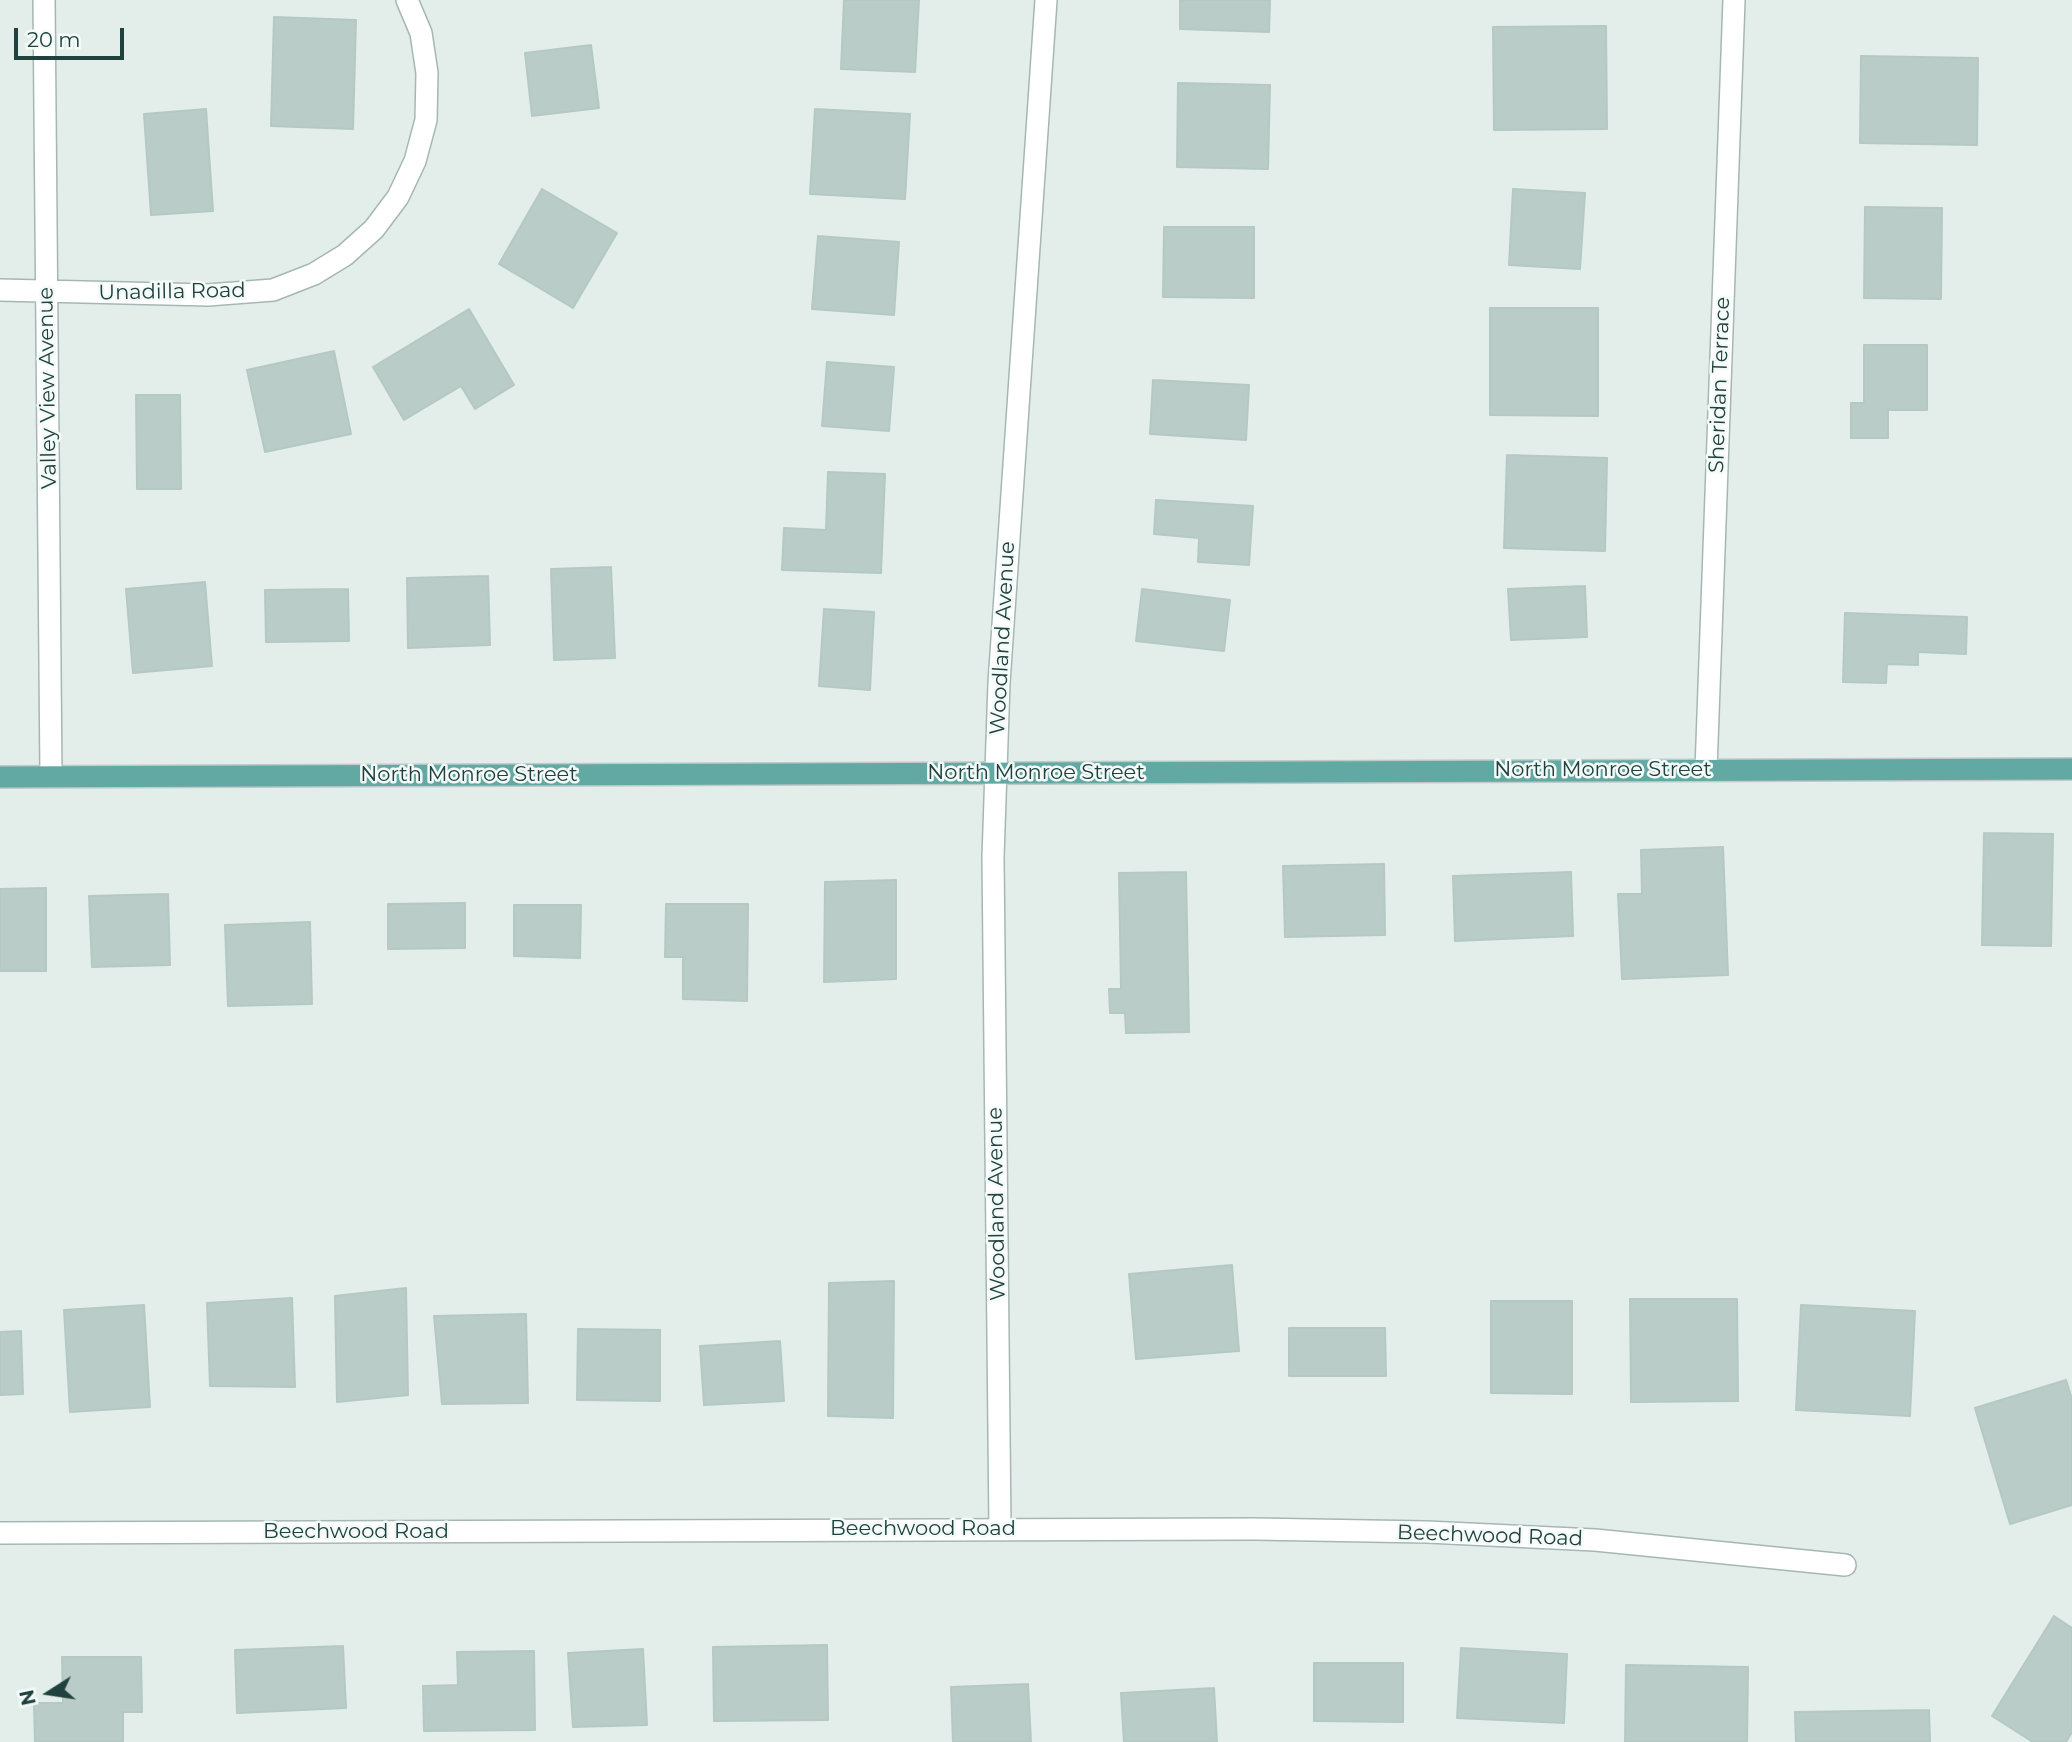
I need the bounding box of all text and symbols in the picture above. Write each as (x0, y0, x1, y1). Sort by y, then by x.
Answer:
scale bar (18, 14, 128, 58)
text: 20 m (27, 27, 81, 52)
street label: Unadilla Road (98, 278, 246, 306)
street label: Valley View Avenue (34, 287, 62, 489)
street label: Sheridan Terrace (1704, 297, 1736, 473)
street label: Woodland Avenue (985, 540, 1021, 736)
street label: North Monroe Street (1494, 757, 1712, 783)
street label: North Monroe Street (927, 760, 1145, 786)
street label: North Monroe Street (360, 762, 578, 788)
street label: Woodland Avenue (983, 1107, 1011, 1301)
street label: Beechwood Road (830, 1516, 1016, 1542)
street label: Beechwood Road (263, 1519, 449, 1545)
street label: Beechwood Road (1397, 1520, 1583, 1552)
north arrow (14, 1658, 84, 1728)
text: N (15, 1688, 41, 1707)

